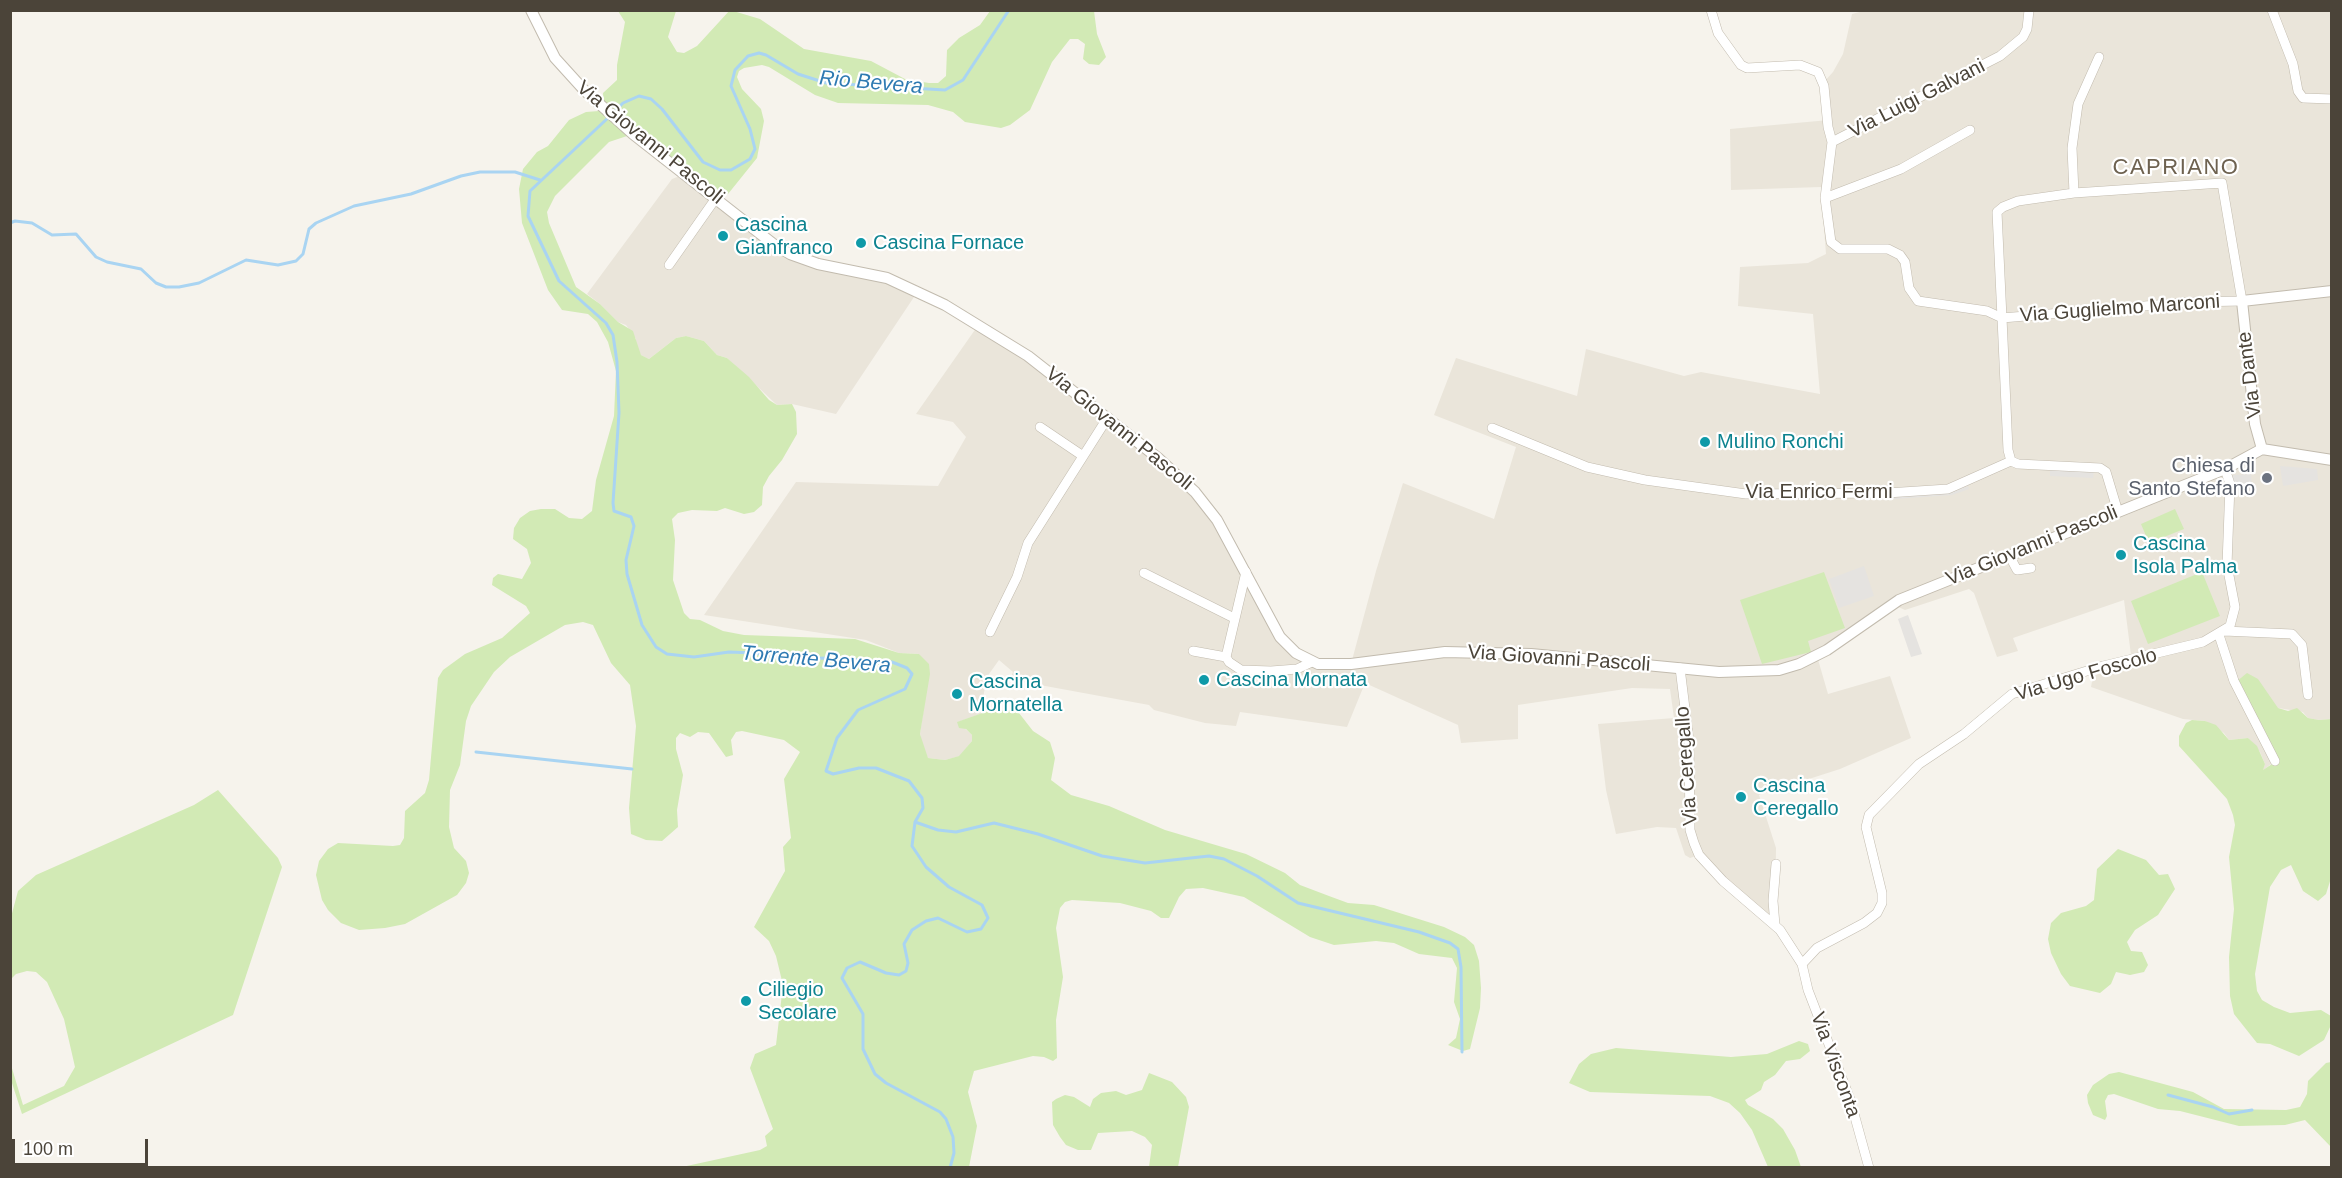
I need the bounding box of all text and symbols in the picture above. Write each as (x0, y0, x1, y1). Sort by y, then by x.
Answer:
street label: Via Luigi Galvani (1845, 54, 1989, 144)
water label: Rio Bevera (818, 66, 924, 100)
street label: Via Giovanni Pascoli (571, 76, 729, 210)
district label: CAPRIANO (2113, 155, 2239, 181)
place label: Cascina Gianfranco (735, 213, 833, 260)
marker: Cascina Gianfranco (716, 229, 730, 243)
place label: Cascina Fornace (873, 231, 1024, 255)
marker: Cascina Fornace (854, 236, 868, 250)
street label: Via Guglielmo Marconi (2019, 290, 2221, 328)
street label: Via Dante (2233, 330, 2267, 420)
street label: Via Giovanni Pascoli (1040, 362, 1198, 496)
place label: Mulino Ronchi (1717, 430, 1844, 454)
marker: Mulino Ronchi (1698, 435, 1712, 449)
place label: Chiesa di Santo Stefano (2128, 454, 2255, 501)
marker: Chiesa di Santo Stefano (2260, 471, 2274, 485)
street label: Via Enrico Fermi (1745, 480, 1893, 504)
street label: Via Giovanni Pascoli (1943, 501, 2121, 591)
place label: Cascina Isola Palma (2133, 532, 2237, 579)
marker: Cascina Isola Palma (2114, 548, 2128, 562)
water label: Torrente Bevera (740, 641, 892, 679)
street label: Via Giovanni Pascoli (1467, 641, 1651, 677)
street label: Via Ugo Foscolo (2012, 643, 2160, 707)
place label: Cascina Mornata (1216, 668, 1367, 692)
place label: Cascina Mornatella (969, 670, 1062, 717)
marker: Cascina Mornata (1197, 673, 1211, 687)
marker: Cascina Mornatella (950, 687, 964, 701)
street label: Via Ceregallo (1671, 705, 1703, 827)
place label: Cascina Ceregallo (1753, 774, 1839, 821)
marker: Cascina Ceregallo (1734, 790, 1748, 804)
place label: Ciliegio Secolare (758, 978, 837, 1025)
marker: Ciliegio Secolare (739, 994, 753, 1008)
street label: Via Visconta (1805, 1009, 1865, 1121)
scale bar (15, 1127, 152, 1165)
text: 100 m (23, 1139, 73, 1159)

